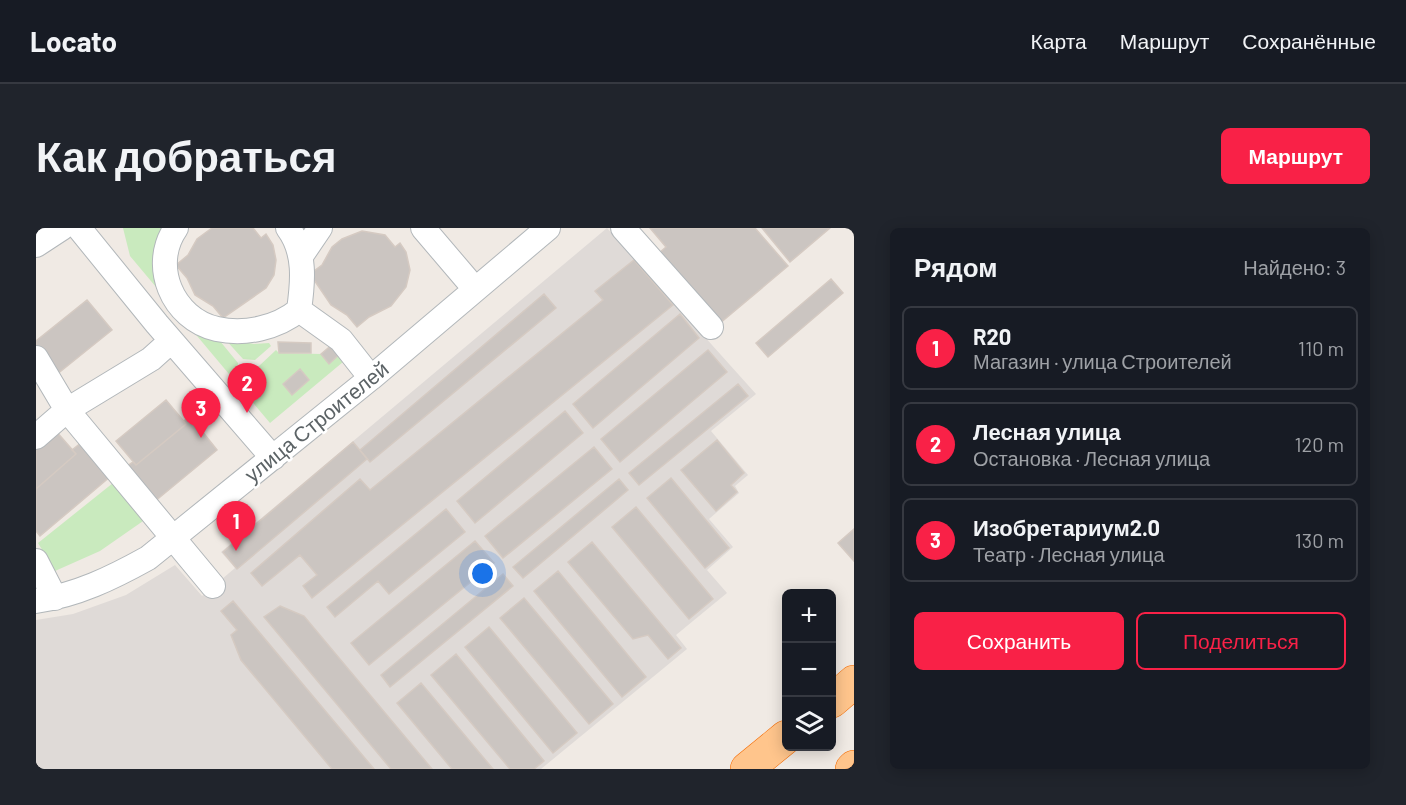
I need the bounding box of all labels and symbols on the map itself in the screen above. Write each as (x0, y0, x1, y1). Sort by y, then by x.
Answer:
street label: улица Строителей (239, 355, 393, 487)
pin: 2 (228, 364, 266, 413)
pin: 3 (182, 388, 220, 438)
pin: 1 (216, 502, 256, 551)
your location (468, 559, 497, 588)

